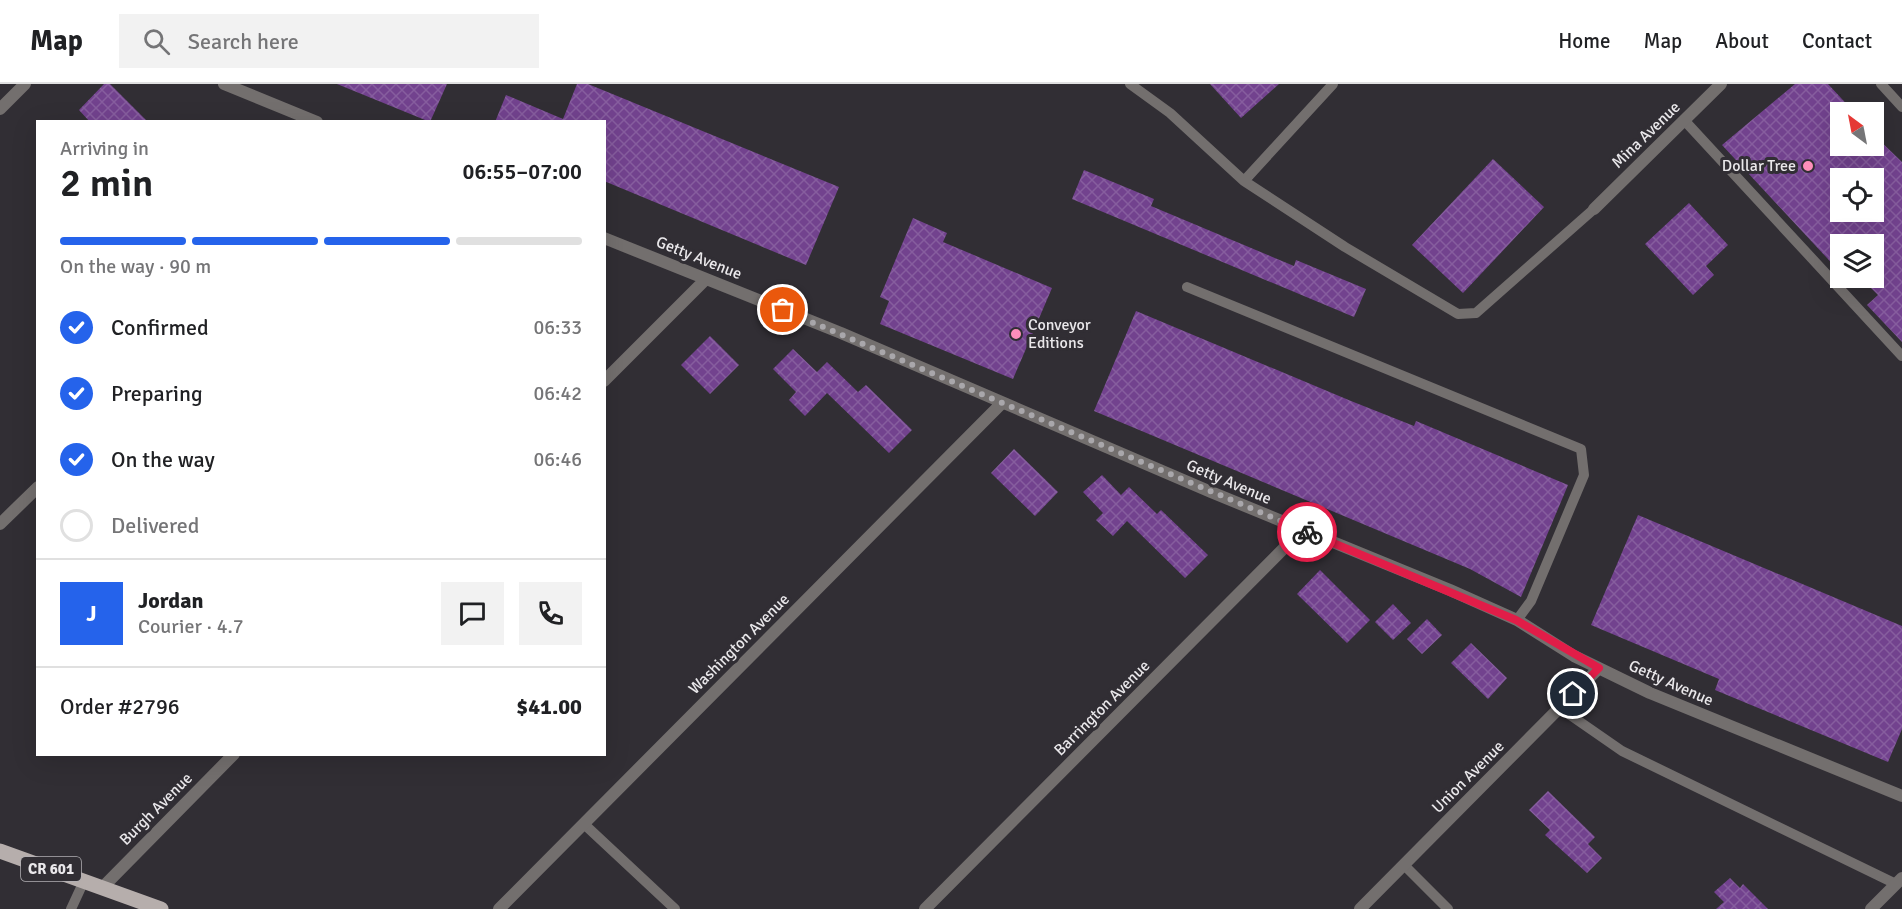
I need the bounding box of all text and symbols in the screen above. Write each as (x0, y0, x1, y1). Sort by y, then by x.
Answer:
search box (119, 14, 539, 68)
text: Map (30, 24, 83, 58)
icon: search (140, 25, 173, 58)
text: Search here (188, 28, 299, 55)
text: Home (1558, 28, 1611, 54)
text: Map (1644, 28, 1682, 54)
text: About (1715, 28, 1769, 54)
text: Contact (1802, 28, 1872, 54)
street label: Mina Avenue (1608, 97, 1684, 173)
north arrow (1830, 102, 1884, 156)
map controls (1830, 102, 1884, 288)
text: Arriving in (60, 136, 149, 161)
place label: Dollar Tree (1722, 156, 1796, 176)
text: 06:55–07:00 (463, 158, 582, 185)
text: 2 min (60, 159, 153, 207)
marker: Dollar Tree (1801, 159, 1815, 173)
button: locate (1830, 168, 1884, 222)
street label: Getty Avenue (653, 232, 745, 284)
button: layers (1830, 234, 1884, 288)
text: On the way · 90 m (60, 254, 211, 279)
pin (757, 284, 808, 335)
icon: bag (766, 293, 799, 326)
icon: check (60, 311, 93, 344)
text: Confirmed (111, 314, 209, 341)
text: 06:33 (533, 315, 582, 340)
place label: Conveyor Editions (1028, 315, 1091, 353)
marker: Conveyor Editions (1009, 327, 1023, 341)
icon: check (60, 377, 93, 410)
text: Preparing (111, 380, 203, 407)
text: 06:42 (533, 381, 582, 406)
icon: check (60, 443, 93, 476)
text: On the way (111, 446, 215, 473)
text: 06:46 (533, 447, 582, 472)
street label: Getty Avenue (1183, 455, 1275, 509)
courier (1277, 502, 1337, 562)
text: Delivered (111, 512, 199, 539)
icon: bike (1291, 516, 1324, 549)
button: chat (441, 582, 504, 645)
button: phone (519, 582, 582, 645)
text: Jordan (138, 587, 204, 614)
street label: Washington Avenue (684, 589, 794, 699)
text: J (86, 600, 97, 627)
text: Courier · 4.7 (138, 614, 244, 639)
street label: Getty Avenue (1626, 655, 1716, 711)
street label: Barrington Avenue (1050, 656, 1154, 760)
pin (1547, 668, 1598, 719)
icon: home (1556, 677, 1589, 710)
text: Order #2796 (60, 693, 180, 720)
text: $41.00 (516, 693, 582, 720)
street label: Union Avenue (1428, 737, 1508, 817)
street label: Burgh Avenue (115, 768, 197, 850)
road number: CR 601 (21, 857, 81, 881)

